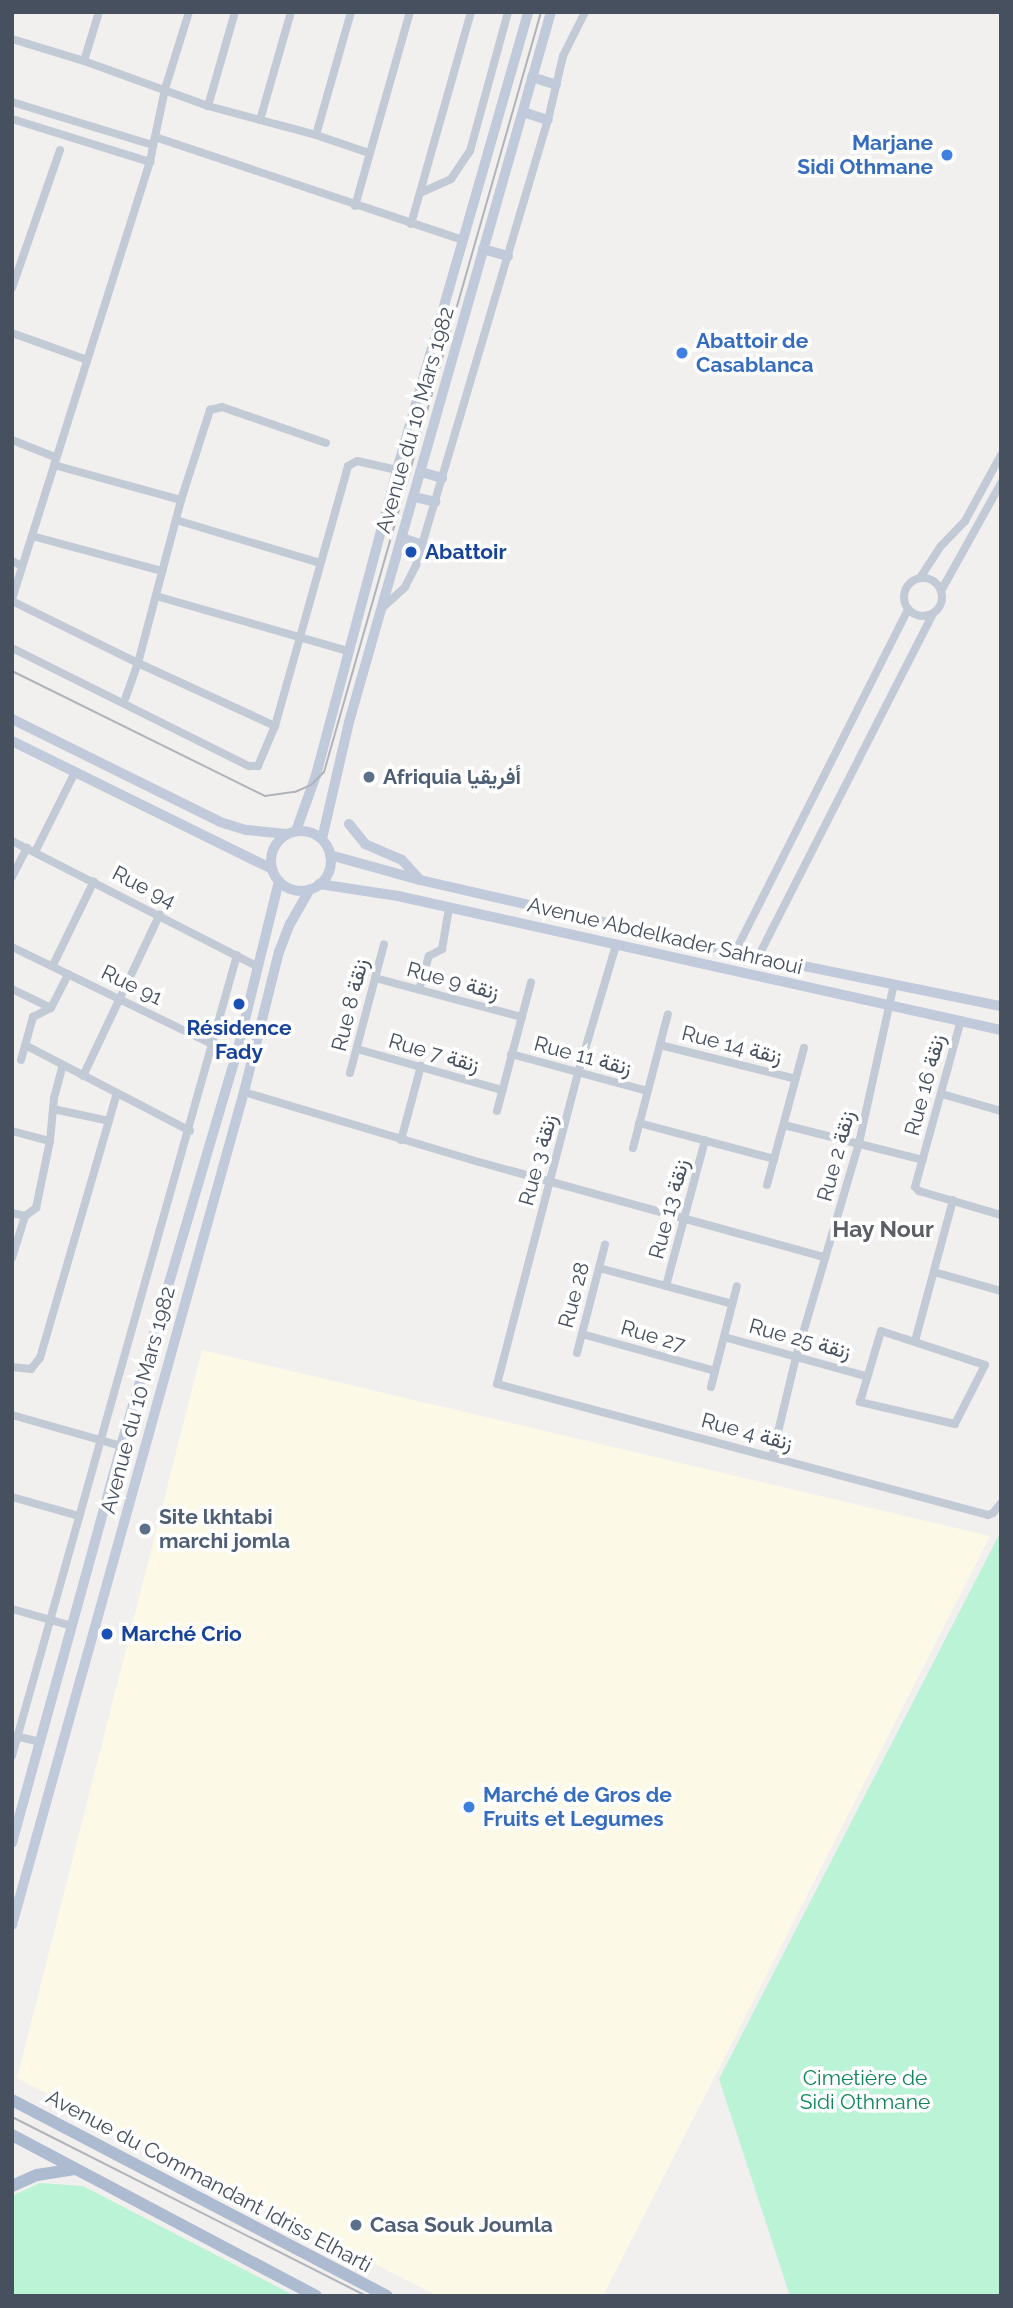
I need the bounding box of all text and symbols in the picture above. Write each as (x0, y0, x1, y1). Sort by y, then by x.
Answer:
place label: Marjane Sidi Othmane (797, 130, 933, 180)
marker: Marjane Sidi Othmane (939, 147, 955, 163)
street label: Avenue du 10 Mars 1982 (371, 304, 459, 536)
place label: Abattoir de Casablanca (696, 328, 813, 378)
marker: Abattoir de Casablanca (674, 345, 690, 361)
place label: Abattoir (425, 539, 507, 565)
marker: Abattoir (403, 544, 419, 560)
place label: Afriquia أفريقيا (383, 764, 521, 790)
marker: Afriquia أفريقيا (361, 769, 377, 785)
street label: Rue 94 (108, 860, 180, 914)
street label: Avenue Abdelkader Sahraoui (524, 892, 806, 980)
street label: Rue 8 زنقة (326, 956, 374, 1054)
street label: Rue 9 زنقة (404, 957, 502, 1005)
street label: Rue 91 (97, 959, 167, 1011)
marker: Résidence Fady (231, 996, 247, 1012)
place label: Résidence Fady (186, 1015, 292, 1065)
street label: Rue 14 زنقة (679, 1020, 785, 1070)
street label: Rue 7 زنقة (386, 1028, 482, 1078)
street label: Rue 11 زنقة (531, 1031, 635, 1081)
street label: Rue 16 زنقة (899, 1032, 951, 1138)
street label: Rue 2 زنقة (812, 1108, 860, 1204)
street label: Rue 3 زنقة (514, 1112, 562, 1208)
street label: Rue 13 زنقة (644, 1156, 694, 1262)
district label: Hay Nour (832, 1215, 934, 1243)
street label: Rue 28 (553, 1259, 595, 1331)
street label: Avenue du 10 Mars 1982 (95, 1284, 181, 1516)
street label: Rue 25 زنقة (746, 1313, 854, 1365)
street label: Rue 27 (618, 1315, 688, 1357)
street label: Rue 4 زنقة (699, 1408, 795, 1456)
place label: Site lkhtabi marchi jomla (159, 1504, 290, 1554)
marker: Site lkhtabi marchi jomla (137, 1521, 153, 1537)
place label: Marché Crio (121, 1621, 242, 1647)
marker: Marché Crio (99, 1626, 115, 1642)
place label: Marché de Gros de Fruits et Legumes (483, 1782, 672, 1832)
marker: Marché de Gros de Fruits et Legumes (461, 1799, 477, 1815)
park label: Cimetière de Sidi Othmane (800, 2065, 930, 2115)
street label: Avenue du Commandant Idriss Elharti (42, 2084, 376, 2278)
place label: Casa Souk Joumla (370, 2212, 553, 2238)
marker: Casa Souk Joumla (348, 2217, 364, 2233)

